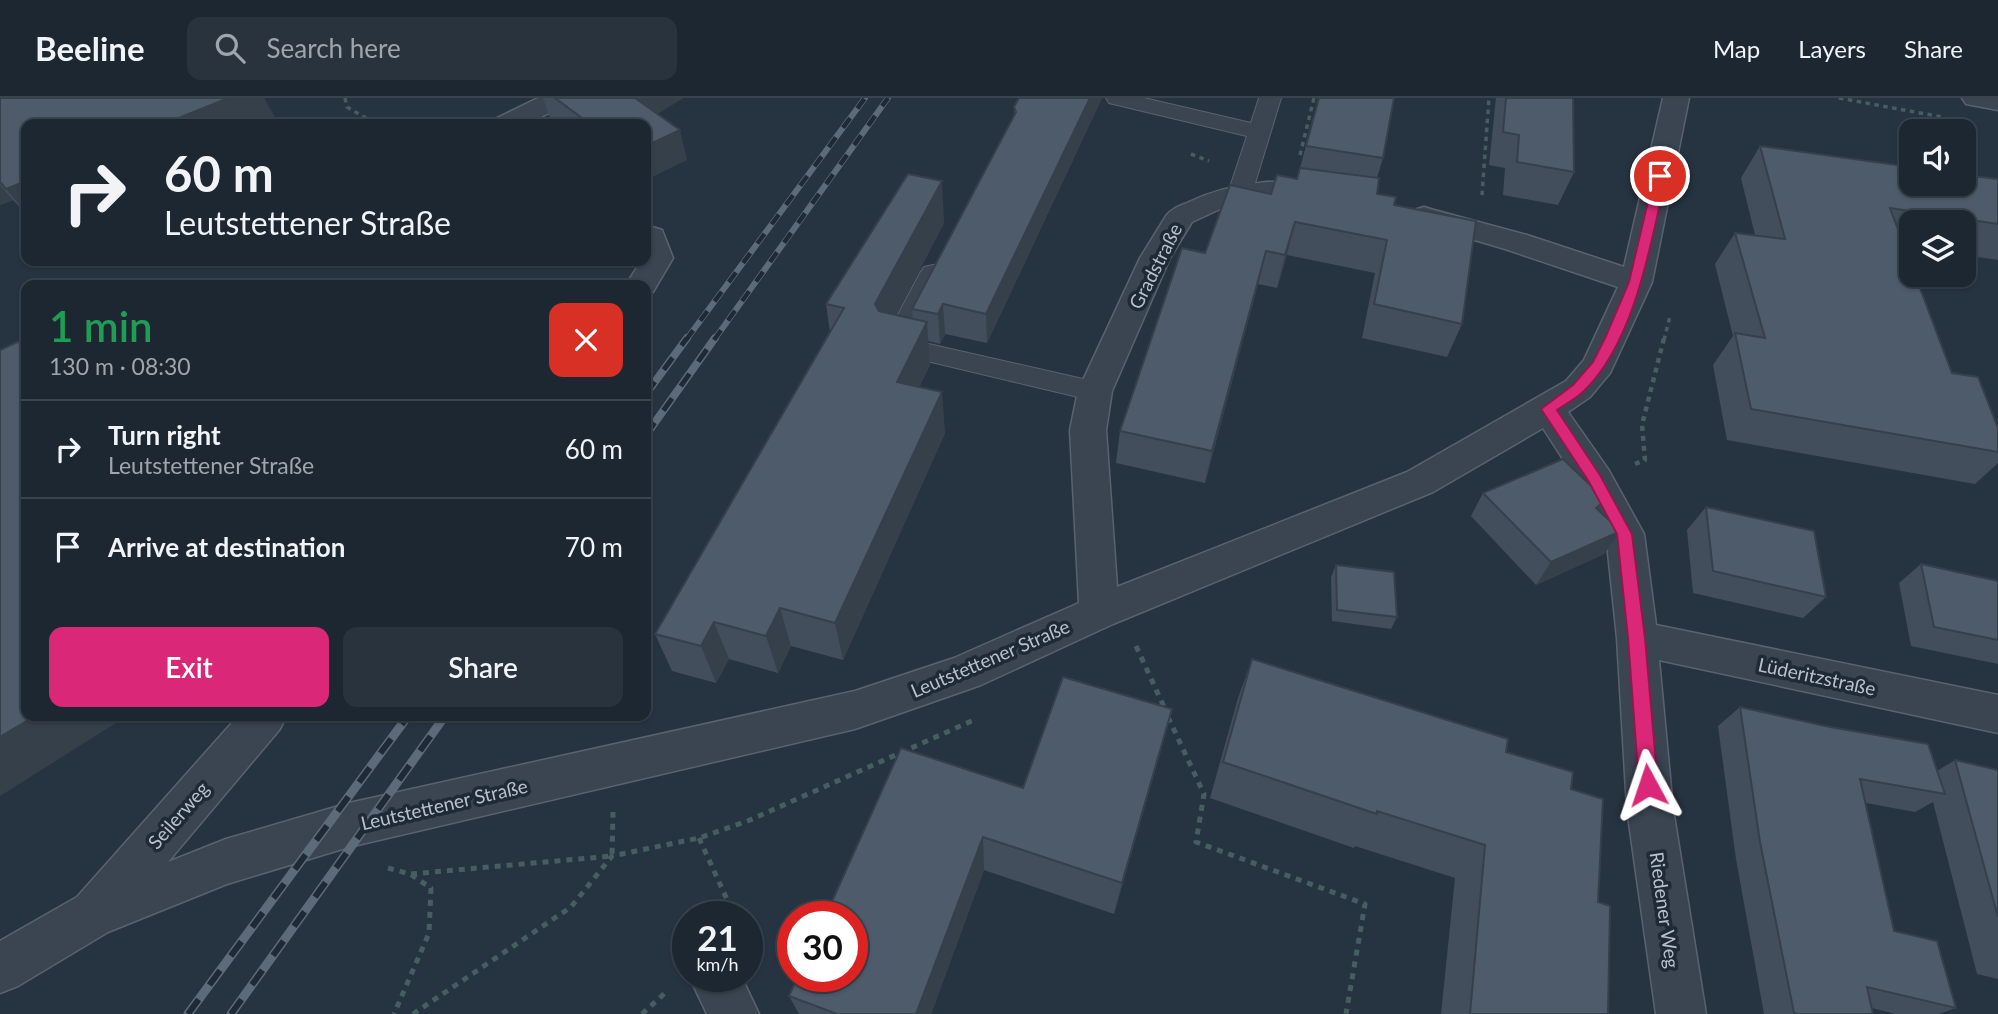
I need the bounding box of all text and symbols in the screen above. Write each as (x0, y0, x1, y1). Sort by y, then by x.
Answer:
search box (187, 17, 677, 80)
text: Beeline (35, 28, 145, 68)
icon: search (211, 29, 249, 67)
text: Search here (267, 32, 401, 64)
text: Map (1713, 34, 1760, 63)
text: Layers (1798, 34, 1866, 63)
text: Share (1904, 34, 1963, 63)
map controls (1899, 119, 1976, 287)
button: sound (1899, 119, 1976, 196)
text: 60 m (164, 144, 274, 202)
pin (1630, 146, 1690, 206)
icon: right (49, 147, 140, 238)
icon: arrive (1641, 157, 1679, 195)
text: Leutstettener Straße (164, 203, 451, 242)
button: layers (1899, 210, 1976, 287)
street label: Gradstraße (1124, 219, 1186, 313)
text: 1 min (49, 301, 153, 351)
button: close (549, 303, 623, 377)
text: 130 m · 08:30 (49, 352, 191, 380)
text: Turn right (108, 419, 221, 451)
icon: right (49, 430, 87, 468)
text: 60 m (565, 433, 623, 465)
text: Leutstettener Straße (108, 451, 314, 479)
icon: arrive (49, 528, 87, 566)
text: Arrive at destination (108, 531, 345, 563)
text: 70 m (565, 531, 623, 563)
street label: Leutstettener Straße (907, 614, 1073, 702)
button: Exit (49, 627, 329, 707)
button: Share (343, 627, 623, 707)
street label: Lüderitzstraße (1756, 652, 1878, 700)
position arrow (1611, 748, 1685, 822)
street label: Leutstettener Straße (358, 774, 530, 834)
street label: Seilerweg (143, 777, 213, 853)
street label: Riedener Weg (1645, 850, 1685, 970)
speed limit sign: 30 (777, 901, 868, 992)
text: 21 (697, 916, 738, 958)
text: km/h (696, 953, 739, 975)

